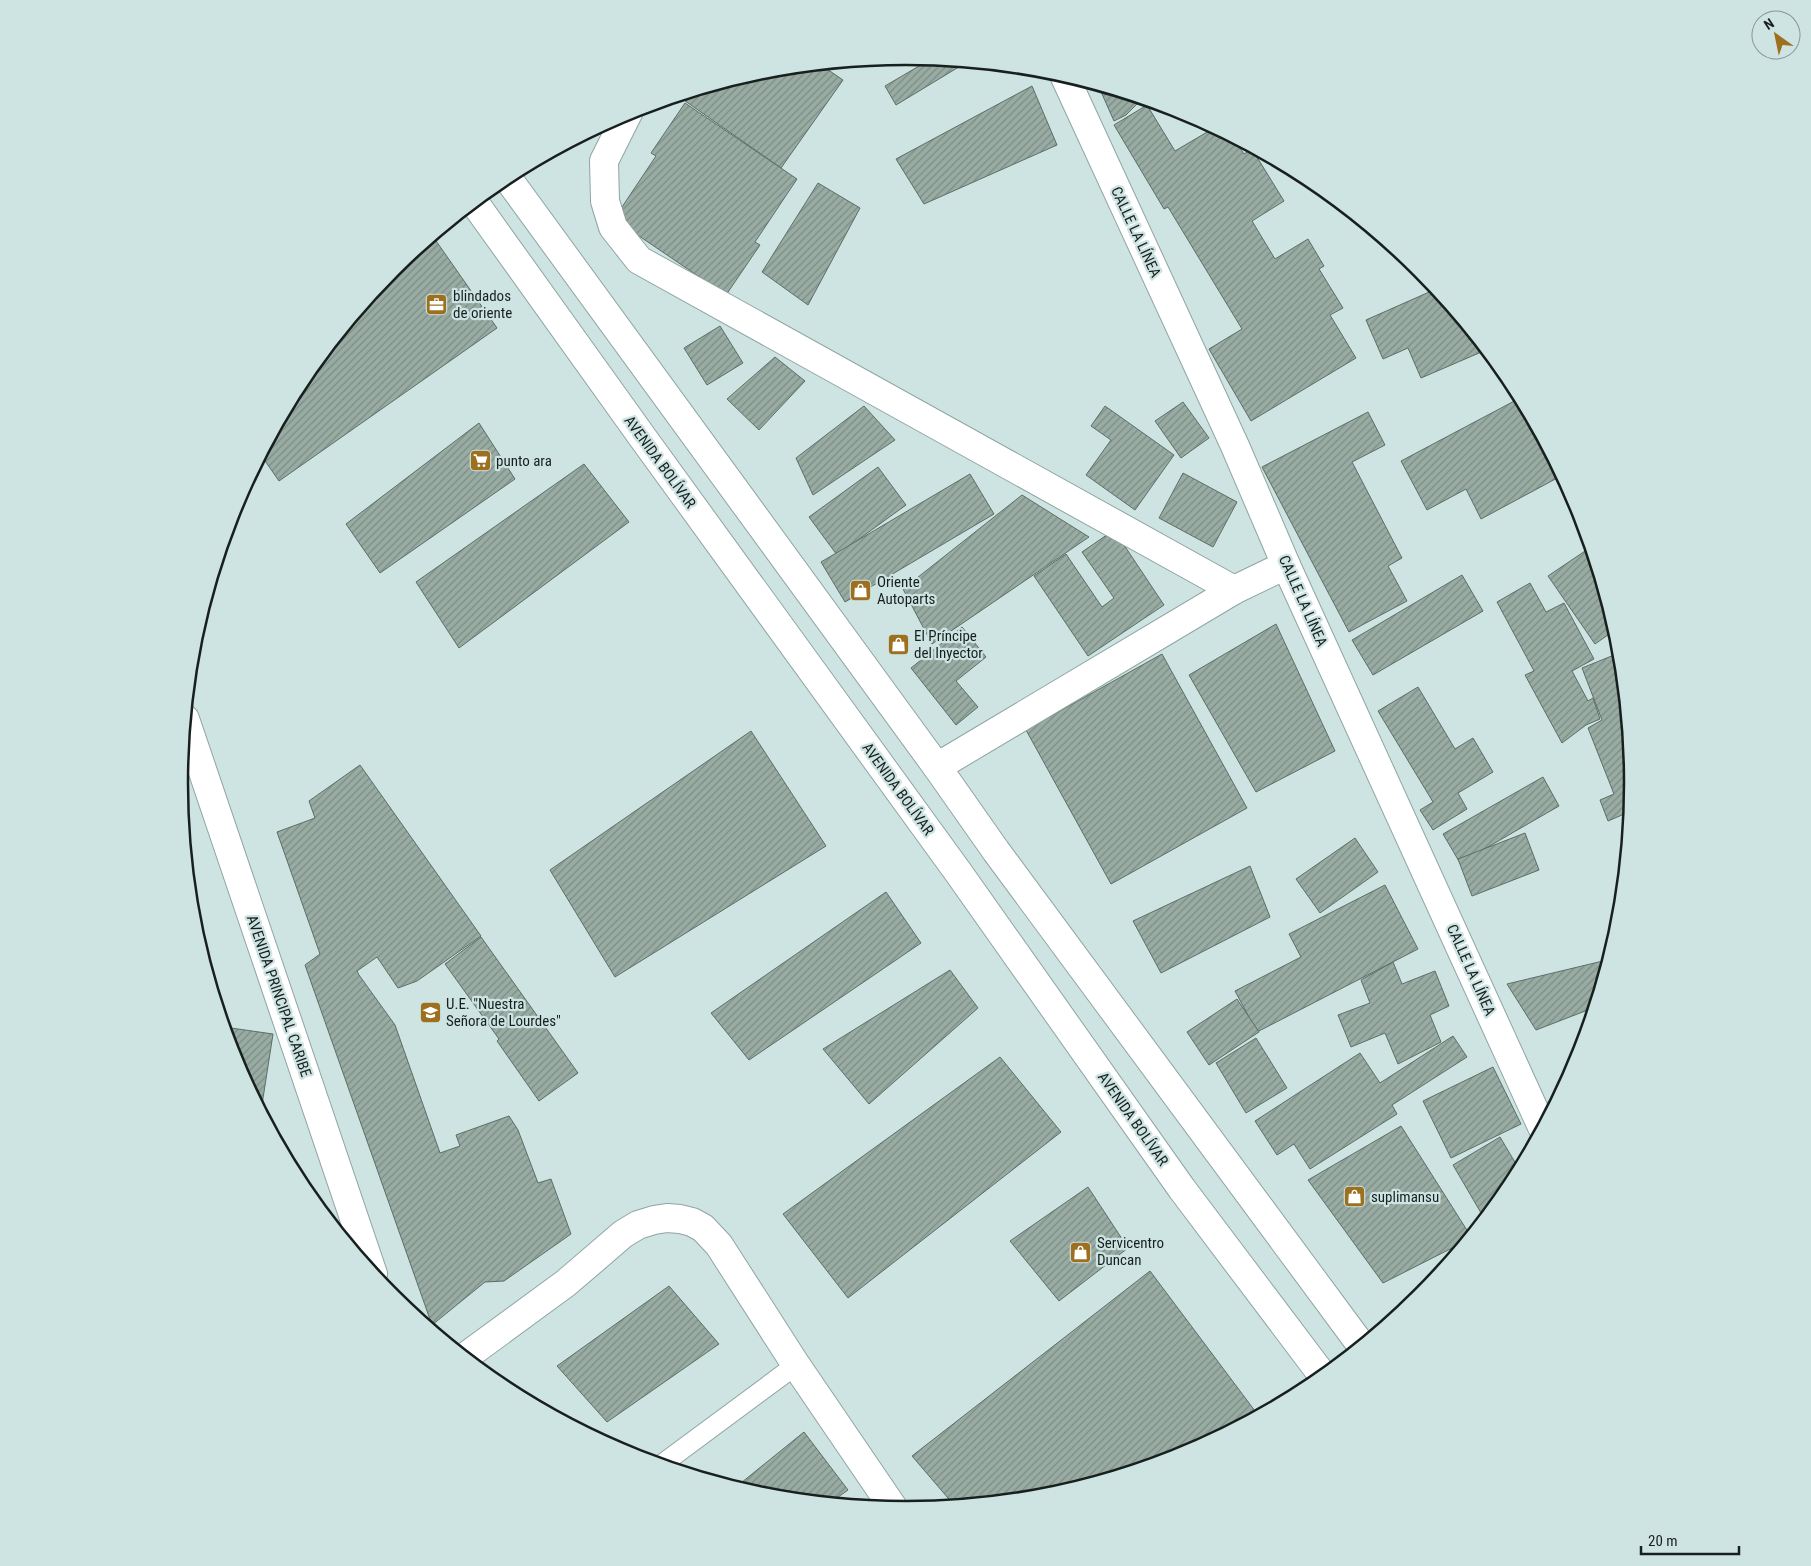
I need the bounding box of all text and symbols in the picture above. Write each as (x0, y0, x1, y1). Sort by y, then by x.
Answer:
north arrow (1751, 10, 1801, 60)
text: N (1761, 15, 1777, 33)
street label: CALLE LA LÍNEA (1107, 184, 1165, 281)
place label: blindados de oriente (453, 287, 512, 322)
office icon: blindados de oriente (425, 293, 449, 317)
street label: AVENIDA BOLÍVAR (620, 412, 700, 512)
supermarket icon: punto ara (468, 449, 492, 473)
place label: punto ara (496, 452, 552, 470)
street label: CALLE LA LÍNEA (1275, 553, 1331, 650)
place label: Oriente Autoparts (877, 573, 936, 608)
shop icon: Oriente Autoparts (849, 579, 873, 603)
place label: El Príncipe del Inyector (914, 627, 983, 662)
shop icon: El Príncipe del Inyector (886, 633, 910, 657)
street label: AVENIDA BOLÍVAR (858, 739, 938, 839)
street label: AVENIDA PRINCIPAL CARIBE (243, 913, 315, 1079)
street label: CALLE LA LÍNEA (1443, 922, 1499, 1019)
place label: U.E. "Nuestra Señora de Lourdes" (446, 995, 561, 1030)
school or university icon: U.E. "Nuestra Señora de Lourdes" (418, 1001, 442, 1025)
street label: AVENIDA BOLÍVAR (1094, 1069, 1172, 1169)
shop icon: suplimansu (1343, 1185, 1367, 1209)
place label: suplimansu (1371, 1188, 1439, 1206)
place label: Servicentro Duncan (1097, 1234, 1164, 1269)
shop icon: Servicentro Duncan (1069, 1240, 1093, 1264)
scale bar (1641, 1524, 1738, 1556)
text: 20 m (1648, 1532, 1678, 1550)

